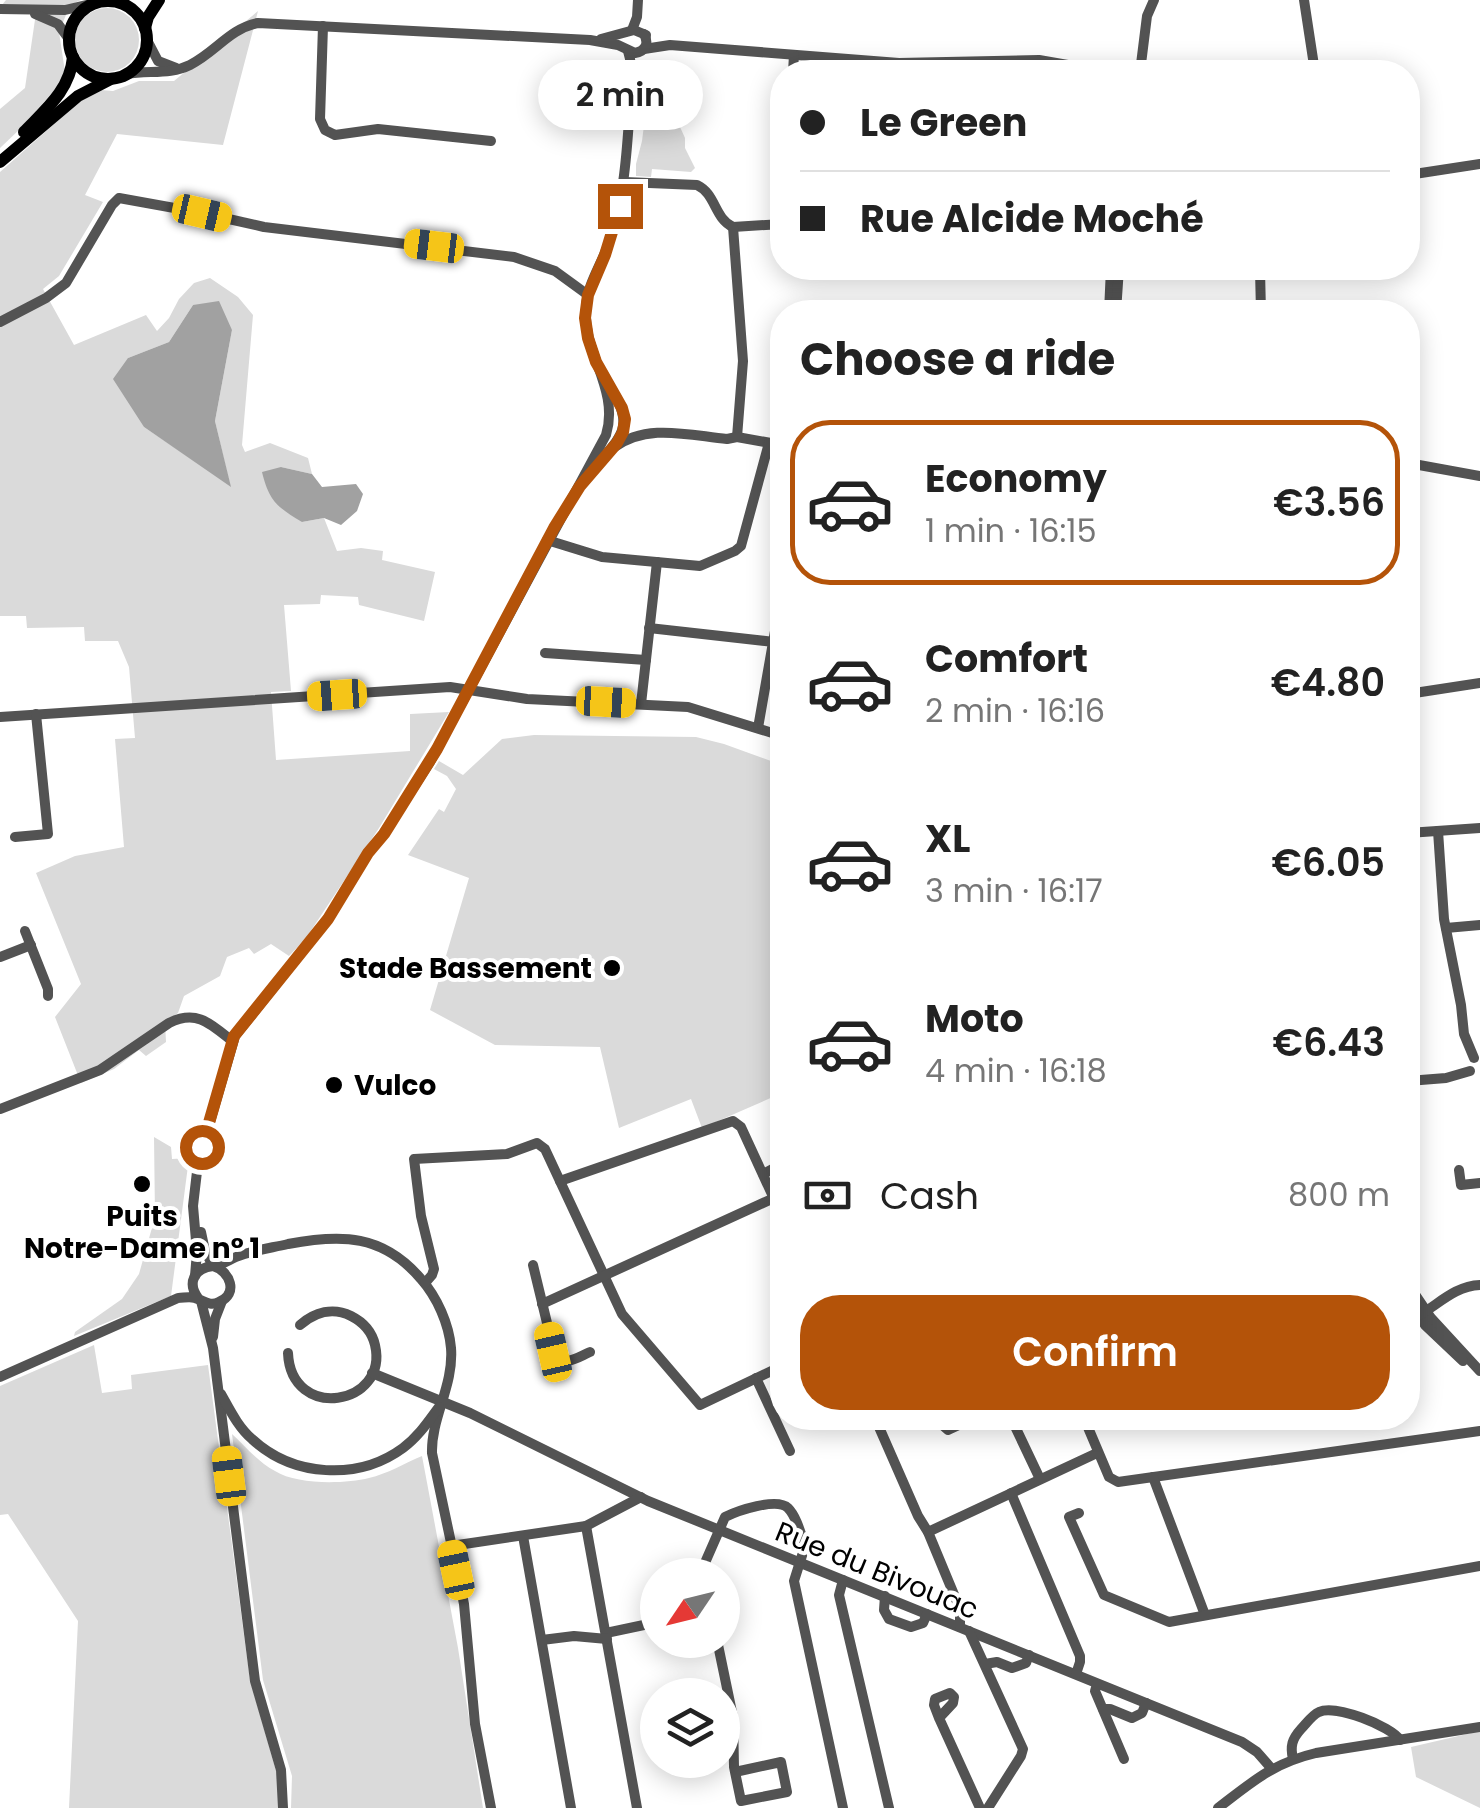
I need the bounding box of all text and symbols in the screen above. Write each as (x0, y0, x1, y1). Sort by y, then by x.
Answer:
callout: 2 min (538, 61, 702, 131)
text: 2 min (576, 72, 665, 117)
text: Le Green (860, 96, 1027, 149)
route end (598, 184, 643, 229)
car (169, 192, 235, 234)
text: Rue Alcide Moché (860, 192, 1204, 245)
car (402, 227, 466, 265)
text: Choose a ride (800, 328, 1115, 391)
text: Economy (925, 452, 1107, 505)
icon: car (805, 458, 895, 548)
text: €3.56 (1273, 476, 1385, 529)
text: 1 min · 16:15 (925, 508, 1097, 553)
text: Comfort (925, 632, 1088, 685)
icon: car (805, 638, 895, 728)
text: €4.80 (1271, 656, 1385, 709)
car (306, 678, 368, 712)
car (575, 685, 637, 719)
text: 2 min · 16:16 (925, 688, 1105, 733)
text: XL (925, 812, 970, 865)
icon: car (805, 818, 895, 908)
text: €6.05 (1271, 836, 1385, 889)
text: 3 min · 16:17 (925, 868, 1103, 913)
place label: Stade Bassement (339, 949, 592, 988)
marker: Stade Bassement (601, 957, 623, 979)
text: Moto (925, 992, 1024, 1045)
icon: car (805, 998, 895, 1088)
text: €6.43 (1273, 1016, 1385, 1069)
text: 4 min · 16:18 (925, 1048, 1107, 1093)
place label: Vulco (354, 1066, 437, 1105)
marker: Vulco (323, 1074, 345, 1096)
route start (180, 1125, 225, 1170)
icon: cash (800, 1168, 855, 1223)
text: Cash (880, 1169, 979, 1222)
text: 800 m (1288, 1172, 1390, 1217)
marker: Puits Notre-Dame n° 1 (131, 1173, 153, 1195)
place label: Puits Notre-Dame n° 1 (24, 1197, 260, 1268)
button: Confirm (800, 1295, 1390, 1410)
car (532, 1319, 574, 1385)
car (210, 1444, 248, 1508)
street label: Rue du Bivouac (770, 1512, 984, 1629)
car (435, 1538, 477, 1602)
north arrow (640, 1558, 740, 1658)
map controls (640, 1558, 740, 1778)
button: layers (640, 1678, 740, 1778)

